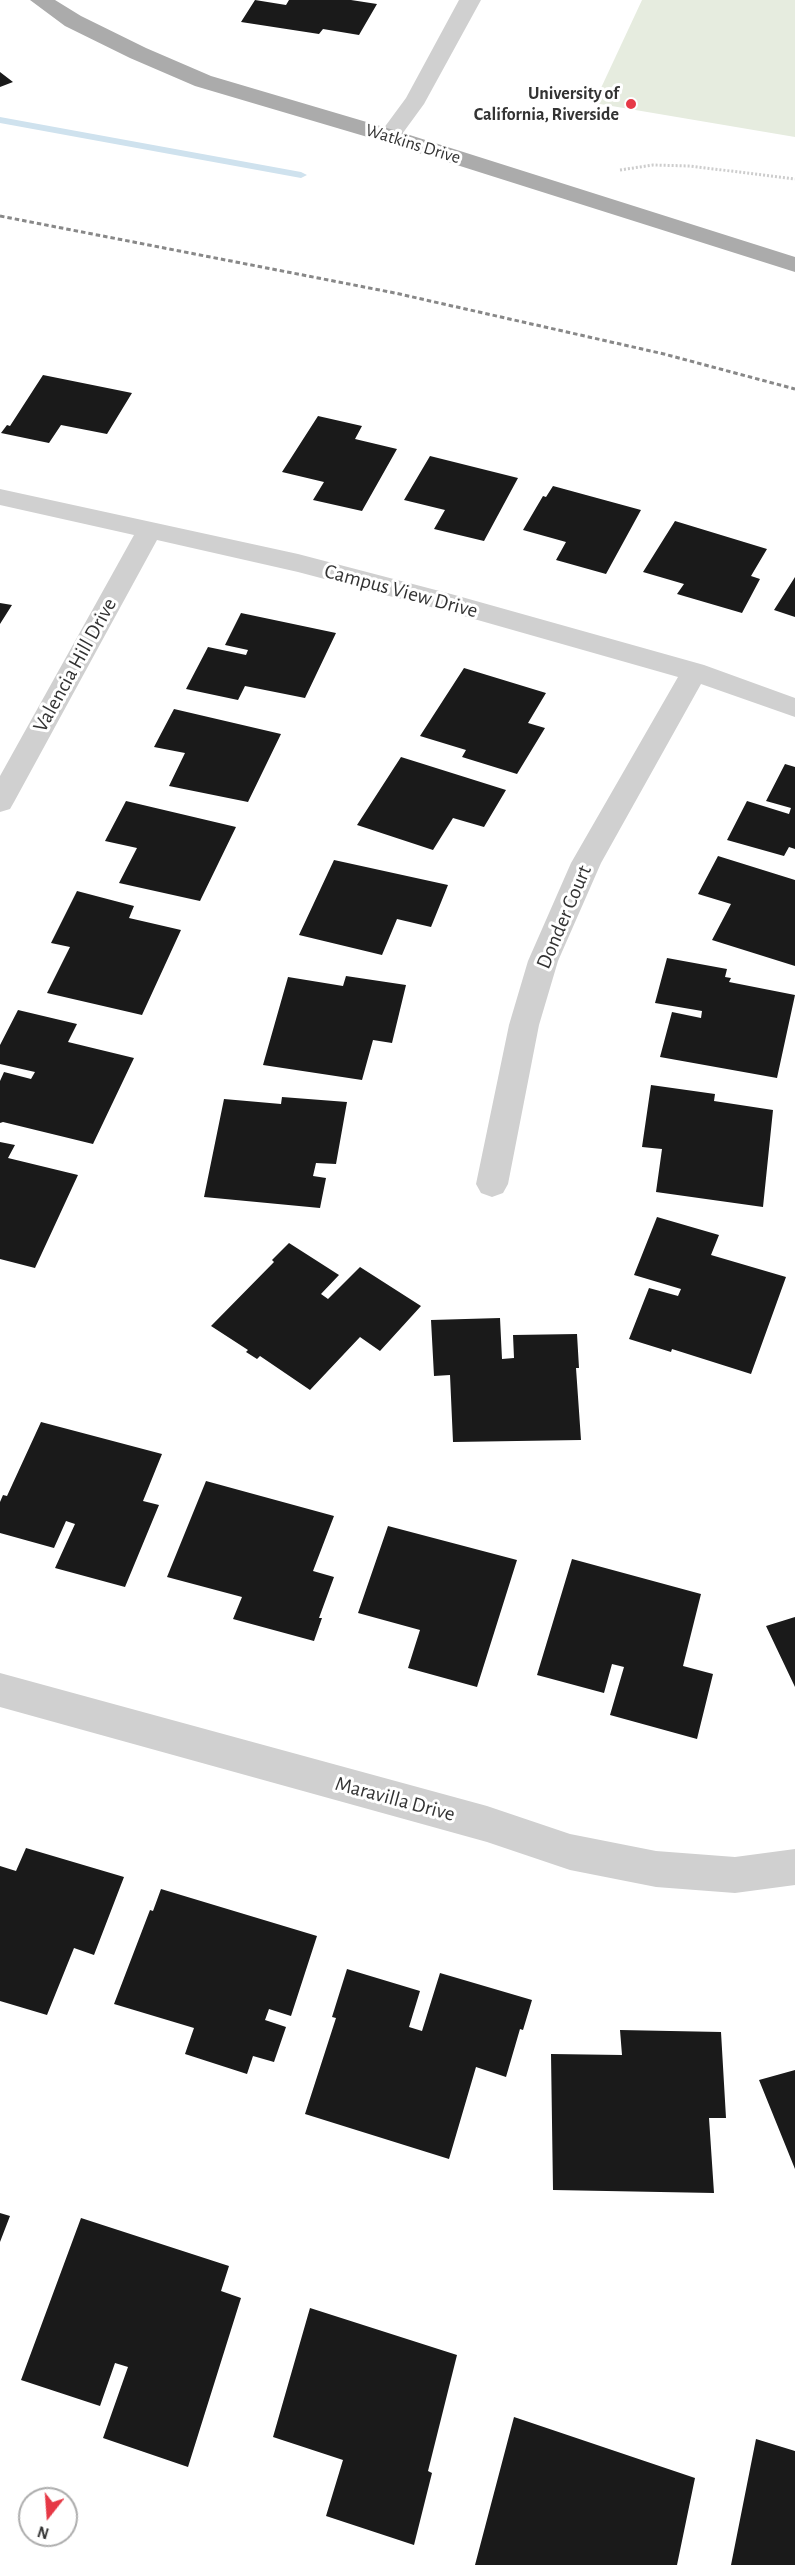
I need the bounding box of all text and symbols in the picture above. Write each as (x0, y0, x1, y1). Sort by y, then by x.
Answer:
place label: University of California, Riverside (474, 83, 619, 125)
marker: University of California, Riverside (624, 97, 638, 111)
street label: Watkins Drive (363, 119, 463, 169)
street label: Campus View Drive (322, 558, 480, 624)
street label: Valencia Hill Drive (28, 594, 122, 736)
street label: Donder Court (531, 861, 597, 973)
street label: Maravilla Drive (332, 1771, 458, 1827)
north arrow (18, 2487, 78, 2547)
text: N (36, 2523, 51, 2542)

